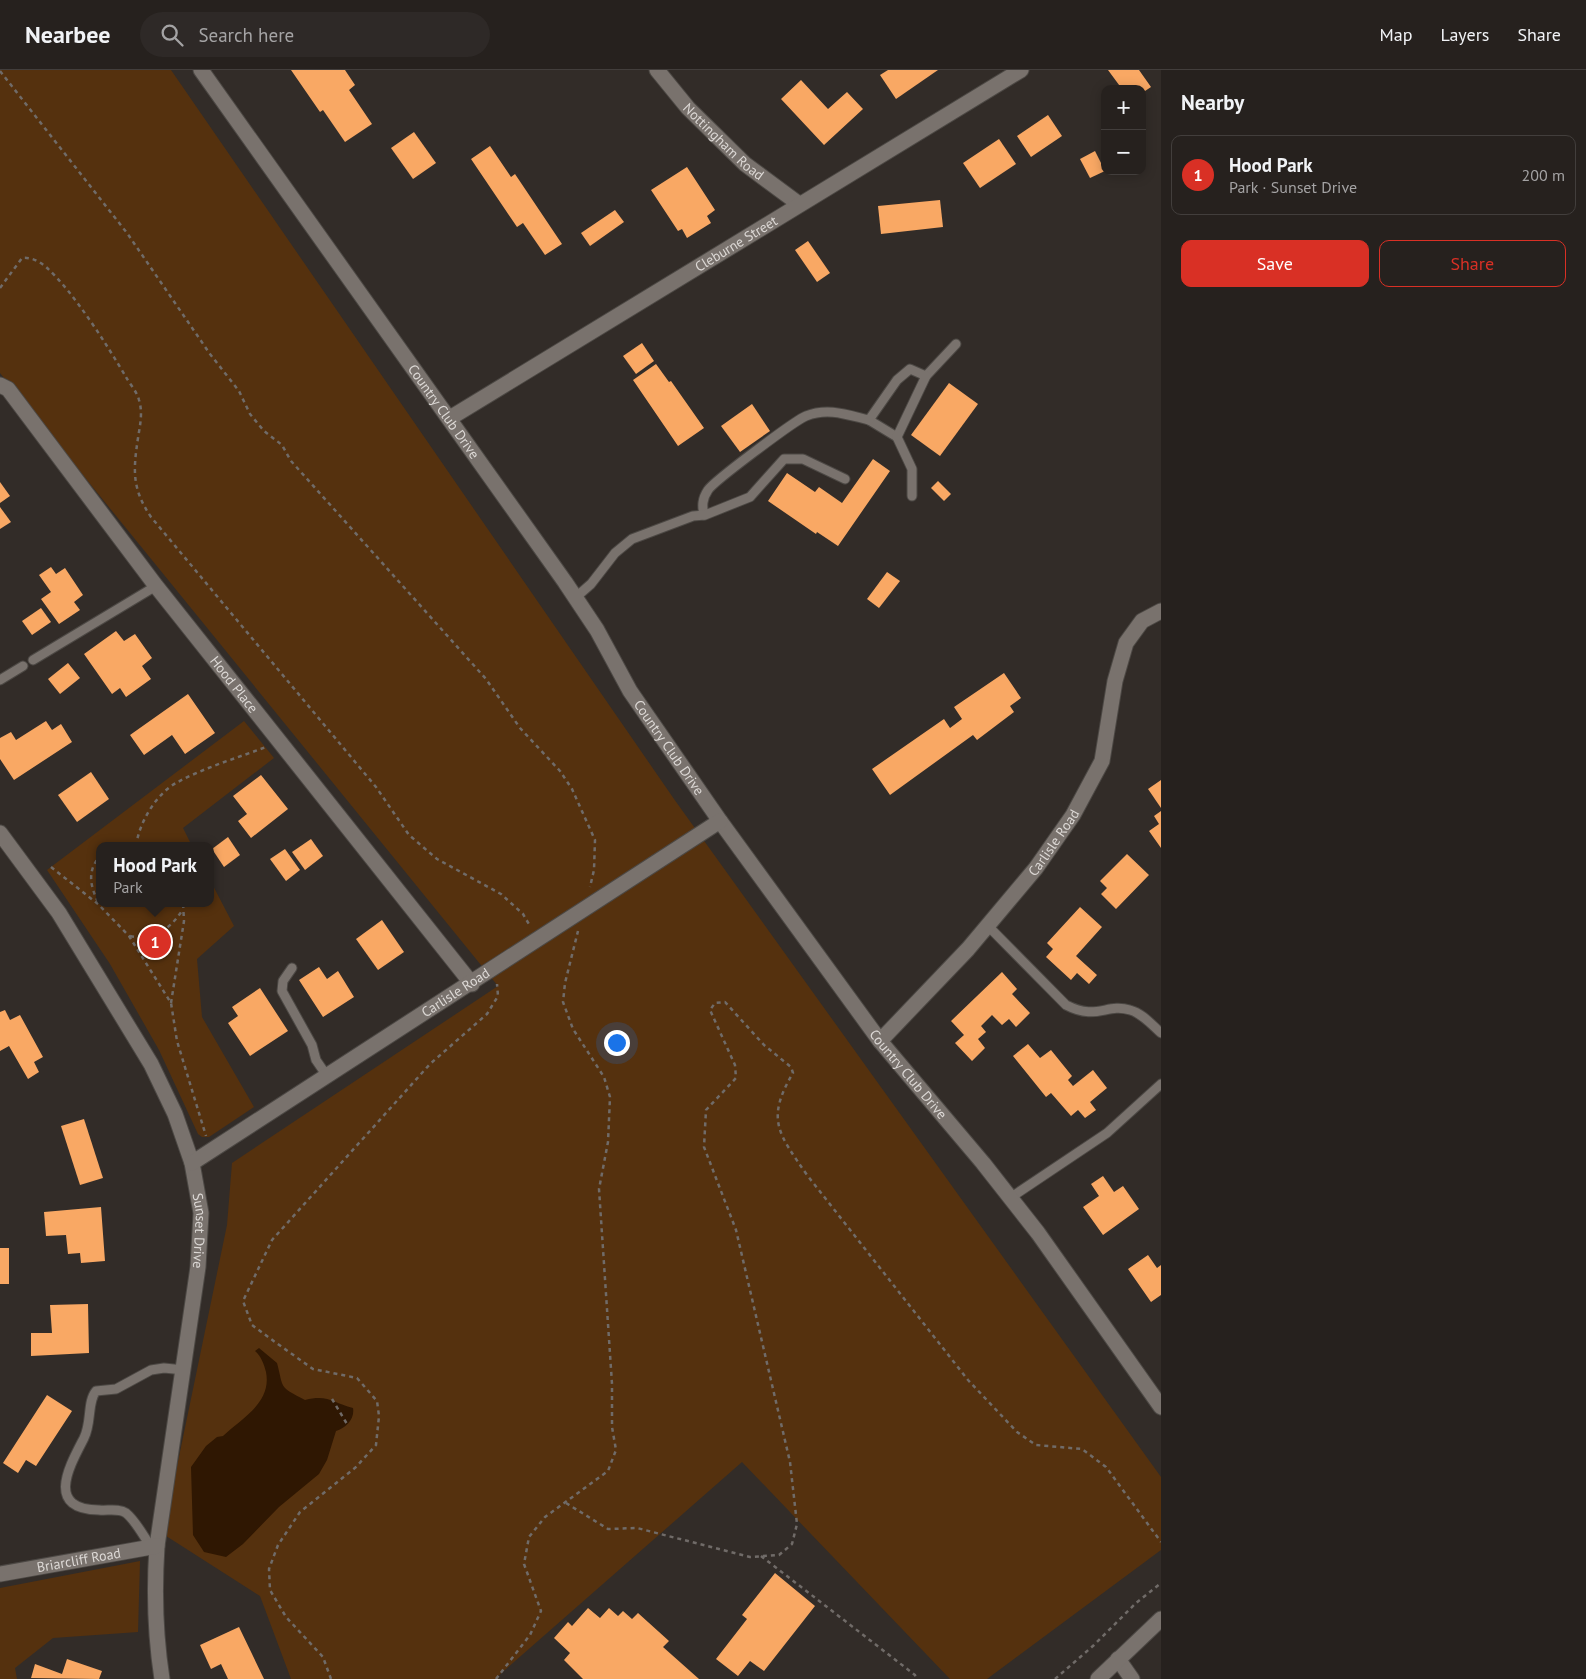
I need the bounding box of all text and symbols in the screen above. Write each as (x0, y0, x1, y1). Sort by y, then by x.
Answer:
search box (140, 12, 490, 57)
text: Nearbee (25, 19, 110, 50)
icon: search (158, 21, 186, 49)
text: Search here (198, 23, 294, 47)
text: Map (1380, 23, 1412, 46)
text: Layers (1440, 23, 1489, 46)
text: Share (1517, 23, 1561, 46)
map controls (1101, 85, 1146, 175)
button: + (1101, 85, 1146, 130)
text: Nearby (1181, 89, 1244, 116)
street label: Nottingham Road (679, 99, 768, 184)
button: − (1101, 130, 1146, 175)
text: Hood Park (1229, 153, 1313, 177)
text: 1 (1193, 165, 1203, 185)
text: 200 m (1522, 165, 1565, 185)
text: Park · Sunset Drive (1229, 177, 1357, 197)
street label: Cleburne Street (691, 212, 781, 276)
button: Save (1181, 240, 1369, 287)
button: Share (1379, 240, 1566, 287)
street label: Country Club Drive (404, 361, 484, 462)
street label: Hood Place (206, 652, 262, 717)
street label: Country Club Drive (630, 696, 708, 799)
street label: Carlisle Road (1024, 806, 1083, 880)
popup (96, 842, 214, 907)
text: Hood Park (113, 853, 197, 877)
text: Park (113, 877, 143, 897)
pin: 1 (139, 923, 171, 961)
street label: Carlisle Road (418, 964, 493, 1021)
street label: Country Club Drive (865, 1026, 951, 1123)
your location (604, 1030, 630, 1056)
street label: Sunset Drive (189, 1192, 210, 1269)
street label: Briarcliff Road (35, 1544, 122, 1576)

